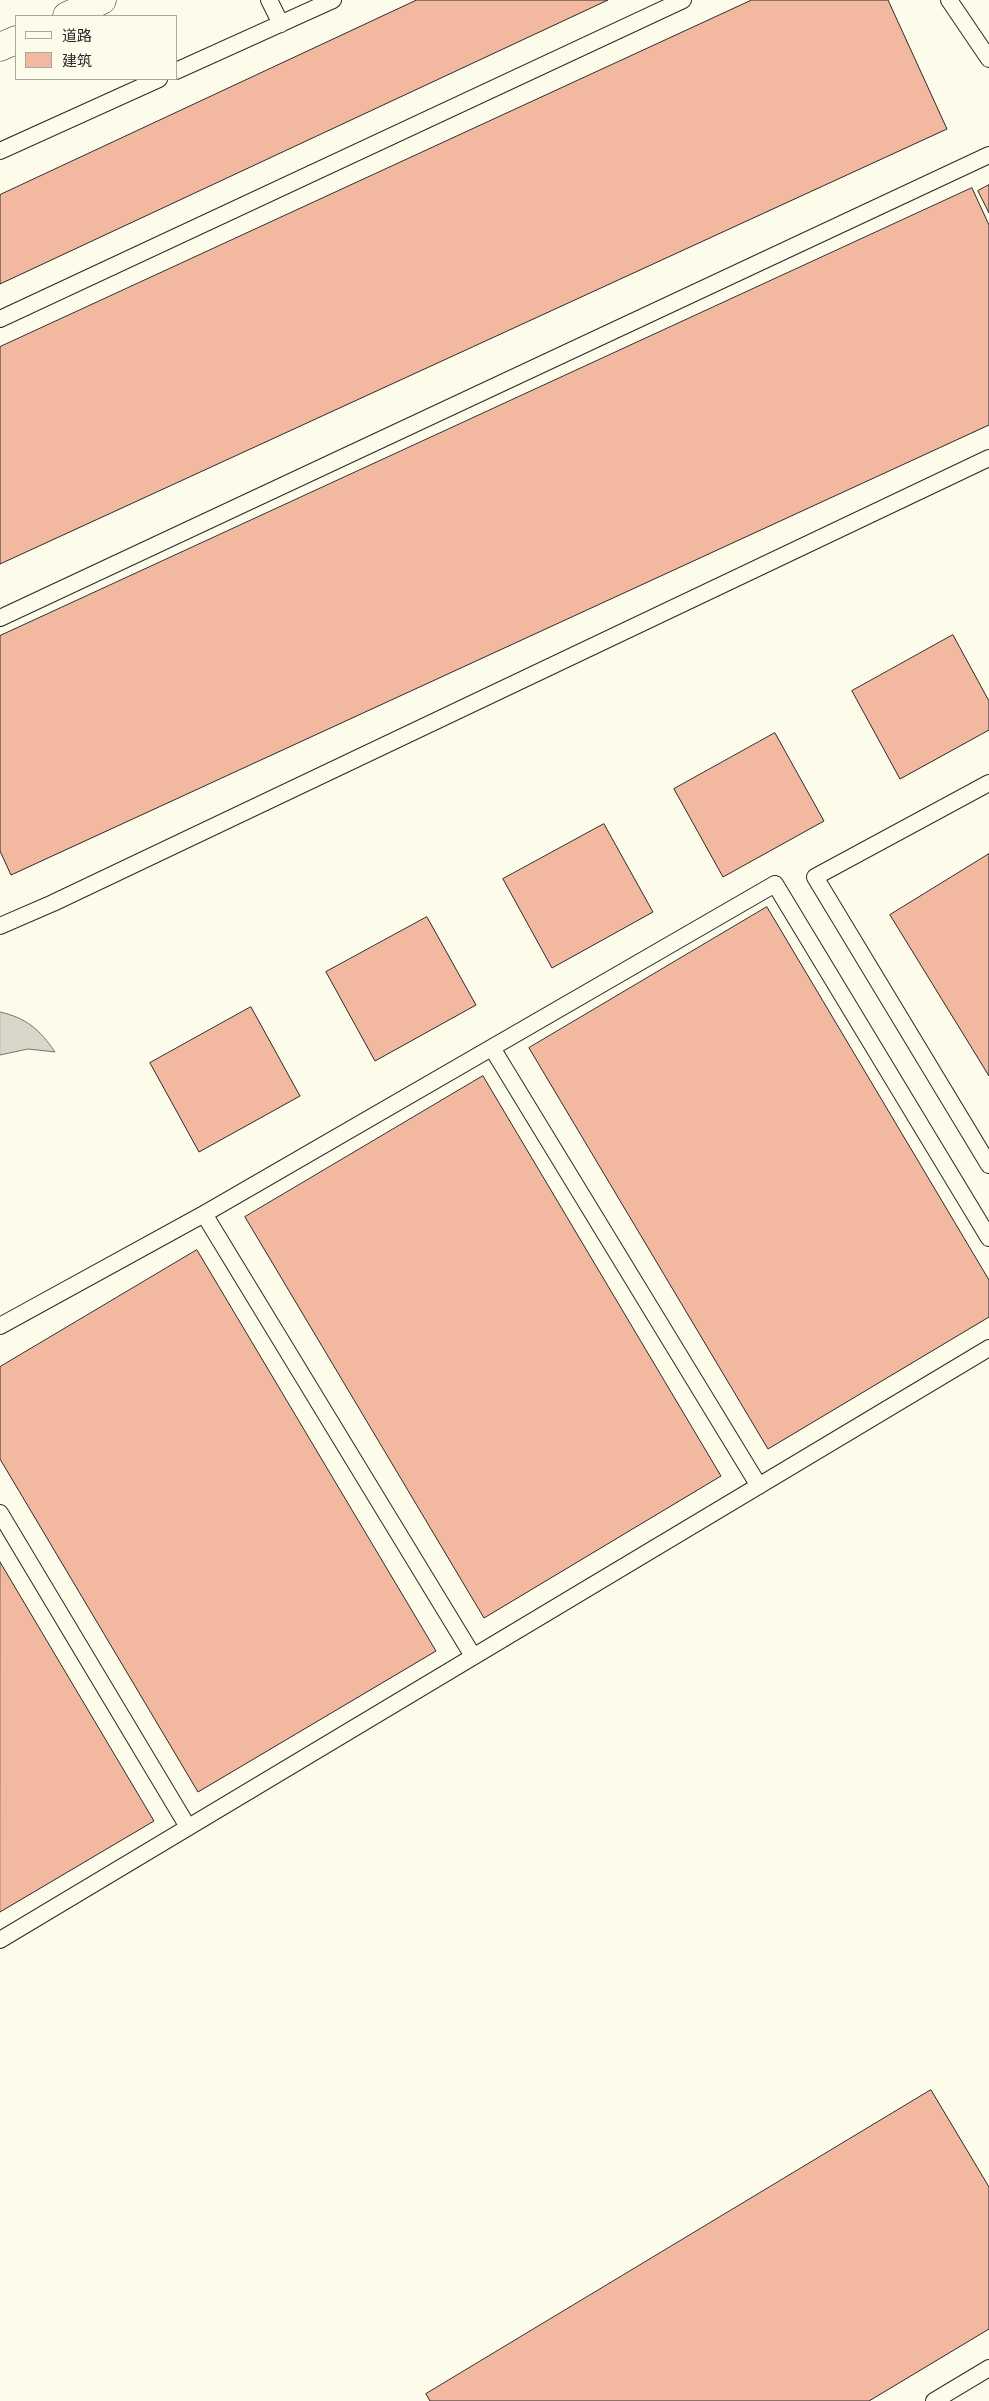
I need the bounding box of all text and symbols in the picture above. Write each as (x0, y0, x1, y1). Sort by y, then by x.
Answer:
legend (15, 15, 178, 80)
text: 道路 (62, 25, 92, 45)
text: 建筑 (62, 50, 92, 70)

